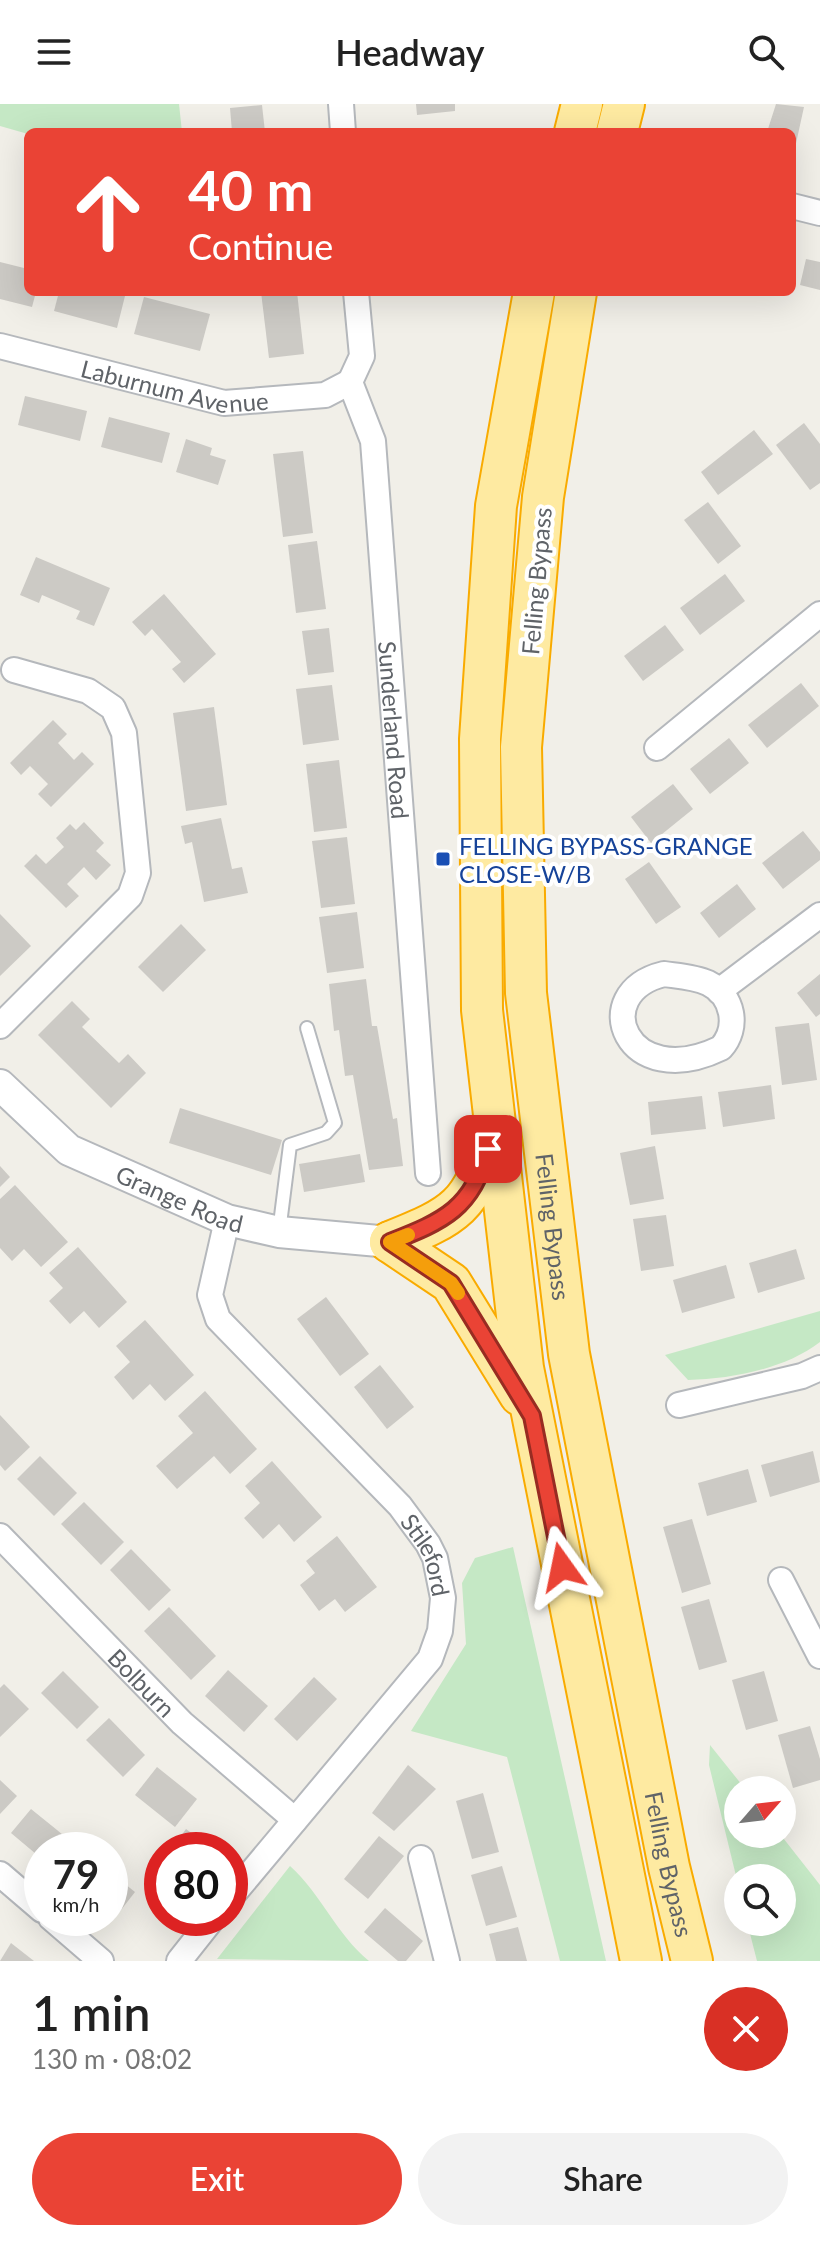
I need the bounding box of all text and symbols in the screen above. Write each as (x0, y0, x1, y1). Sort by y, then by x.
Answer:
icon: menu (32, 30, 76, 74)
text: Headway (335, 30, 485, 74)
icon: search (744, 30, 788, 74)
text: 40 m (188, 156, 313, 223)
icon: ahead (56, 160, 160, 264)
text: Continue (188, 224, 333, 268)
street label: Laburnum Avenue (78, 353, 270, 418)
street label: Felling Bypass (515, 506, 557, 656)
street label: Sunderland Road (374, 640, 416, 820)
place label: FELLING BYPASS-GRANGE CLOSE-W/B (459, 831, 753, 888)
marker: FELLING BYPASS-GRANGE CLOSE-W/B (434, 850, 452, 868)
pin (454, 1115, 522, 1183)
icon: arrive (466, 1127, 510, 1171)
street label: Felling Bypass (531, 1151, 577, 1302)
street label: Grange Road (112, 1158, 246, 1238)
street label: Stileford (396, 1507, 457, 1599)
position arrow (520, 1525, 604, 1609)
street label: Bolburn (103, 1642, 182, 1722)
north arrow (724, 1776, 796, 1848)
map controls (724, 1776, 796, 1936)
street label: Felling Bypass (640, 1789, 700, 1940)
speed limit sign: 80 (144, 1832, 248, 1936)
text: 79 (53, 1850, 99, 1898)
button: search (724, 1864, 796, 1936)
text: km/h (53, 1892, 99, 1916)
text: 1 min (32, 1984, 150, 2041)
button: close (704, 1987, 788, 2071)
text: 130 m · 08:02 (32, 2043, 192, 2075)
button: Exit (32, 2133, 402, 2225)
button: Share (418, 2133, 788, 2225)

